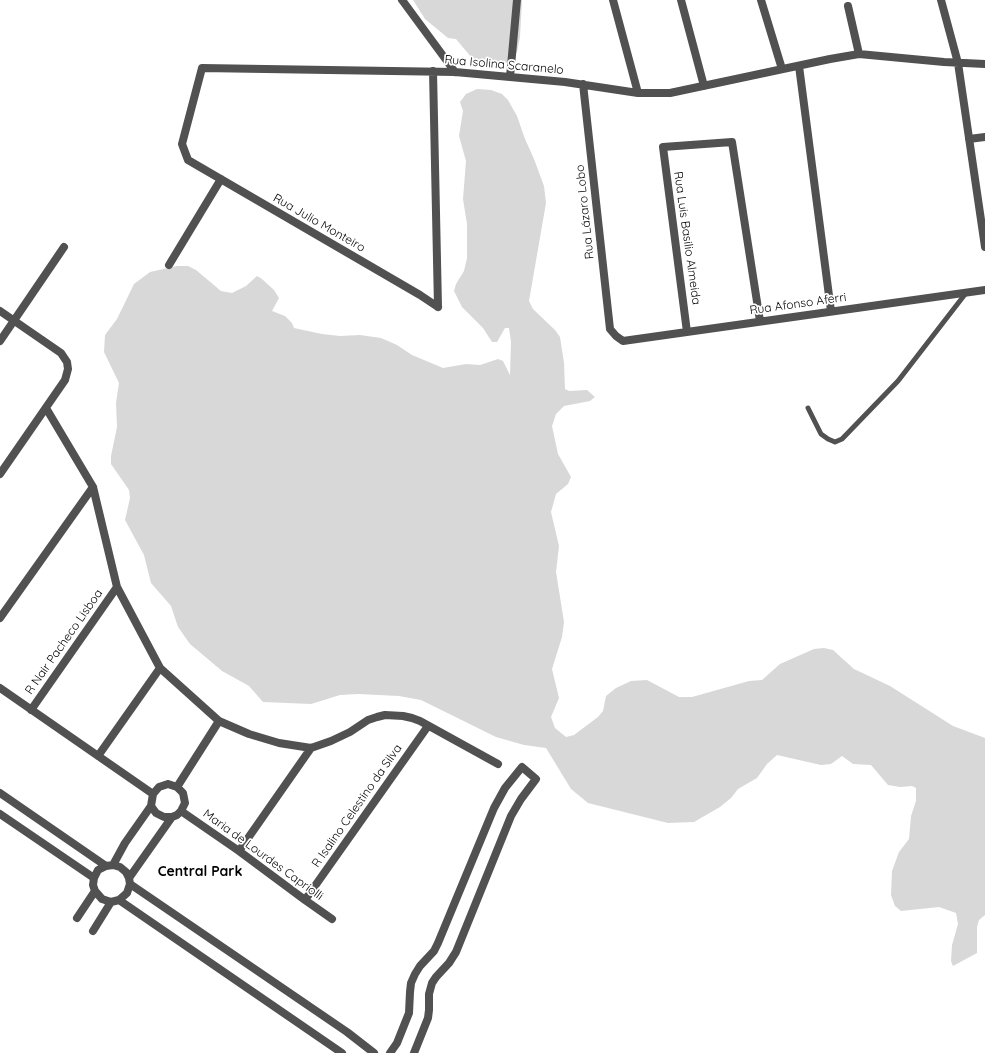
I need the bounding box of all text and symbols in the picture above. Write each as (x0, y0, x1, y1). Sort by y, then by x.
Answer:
street label: Rua Isolina Scaranelo (444, 53, 564, 77)
street label: Rua Lázaro Lobo (573, 164, 597, 260)
street label: Rua Luis Basilio Almeida (671, 170, 703, 306)
street label: Rua Julio Monteiro (270, 191, 368, 255)
street label: Rua Afonso Aferri (749, 290, 847, 318)
street label: R Nair Pacheco Lisboa (22, 587, 106, 697)
street label: R Isalino Celestino da Silva (309, 742, 405, 870)
street label: Maria de Lourdes Capriolli (200, 807, 326, 903)
district label: Central Park (158, 864, 242, 880)

